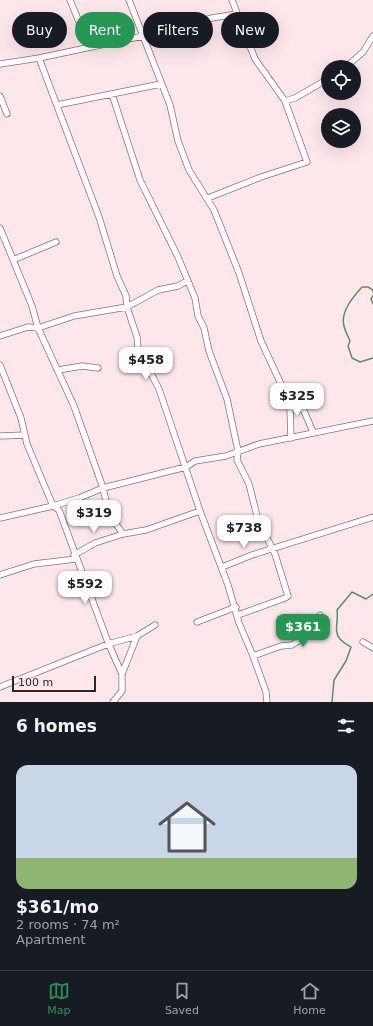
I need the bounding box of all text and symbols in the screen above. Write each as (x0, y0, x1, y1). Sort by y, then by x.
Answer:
chip: Buy (12, 12, 67, 48)
chip: Rent (75, 12, 135, 48)
chip: Filters (143, 12, 213, 48)
chip: New (221, 12, 279, 48)
map controls (321, 60, 361, 148)
button: locate (321, 60, 361, 100)
button: layers (321, 108, 361, 148)
pin: $458 (122, 347, 170, 381)
text: $458 (128, 352, 164, 367)
pin: $325 (273, 383, 321, 417)
text: $325 (279, 388, 315, 403)
pin: $319 (70, 500, 118, 534)
text: $319 (76, 505, 112, 520)
pin: $738 (220, 515, 268, 549)
text: $738 (226, 520, 262, 535)
pin: $592 (61, 571, 109, 605)
text: $592 (67, 576, 103, 591)
pin: $361 (279, 614, 327, 648)
text: $361 (285, 619, 321, 634)
scale bar (12, 674, 96, 693)
text: 100 m (18, 676, 53, 689)
icon: filters (335, 715, 357, 737)
text: 6 homes (16, 716, 97, 736)
icon: home (151, 791, 223, 863)
text: $361/mo (16, 897, 99, 917)
text: 2 rooms · 74 m² (16, 917, 120, 932)
text: Apartment (16, 932, 86, 947)
tab: Map (47, 980, 70, 1017)
tab: Saved (165, 980, 199, 1017)
tab: Home (293, 980, 326, 1017)

